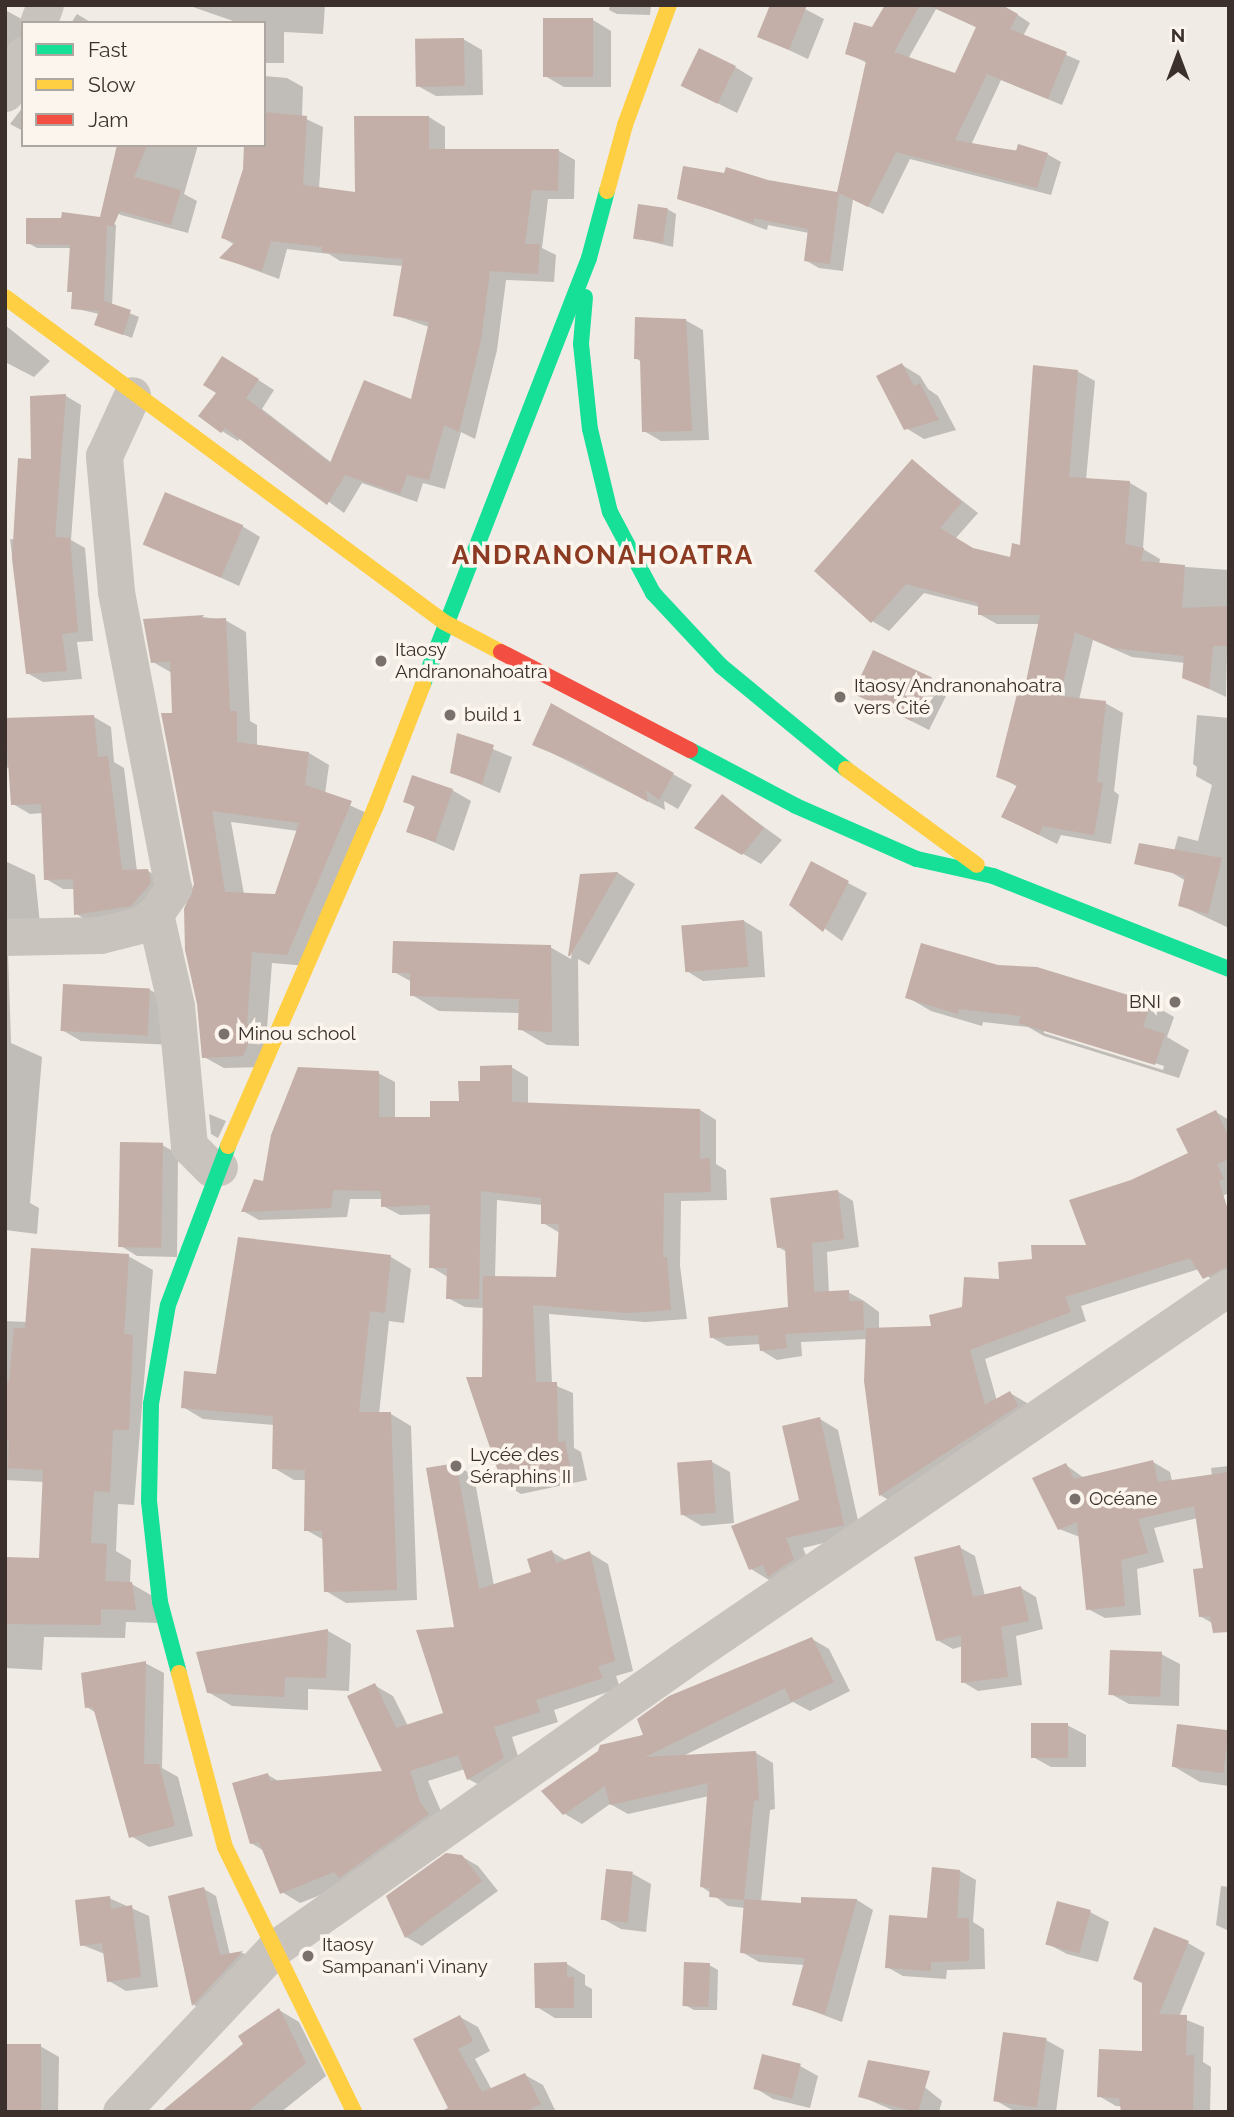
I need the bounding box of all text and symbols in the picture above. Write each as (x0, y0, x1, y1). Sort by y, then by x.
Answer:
legend (21, 21, 266, 147)
north arrow (1143, 21, 1213, 91)
text: N (1171, 24, 1185, 46)
text: Fast (88, 37, 128, 62)
text: Slow (88, 72, 136, 97)
text: Jam (88, 107, 129, 132)
district label: ANDRANONAHOATRA (454, 540, 752, 572)
place label: Itaosy Andranonahoatra (395, 639, 548, 683)
marker: Itaosy Andranonahoatra (373, 653, 389, 669)
place label: Itaosy Andranonahoatra vers Cité (854, 675, 1063, 719)
marker: Itaosy Andranonahoatra vers Cité (832, 689, 848, 705)
place label: build 1 (464, 704, 521, 726)
marker: build 1 (442, 707, 458, 723)
place label: BNI (1129, 991, 1161, 1013)
marker: BNI (1167, 994, 1183, 1010)
place label: Minou school (238, 1023, 356, 1045)
marker: Minou school (216, 1026, 232, 1042)
place label: Lycée des Séraphins II (470, 1444, 571, 1488)
marker: Lycée des Séraphins II (448, 1458, 464, 1474)
place label: Océane (1089, 1488, 1157, 1510)
marker: Océane (1067, 1491, 1083, 1507)
place label: Itaosy Sampanan'i Vinany (322, 1934, 488, 1978)
marker: Itaosy Sampanan'i Vinany (300, 1948, 316, 1964)

